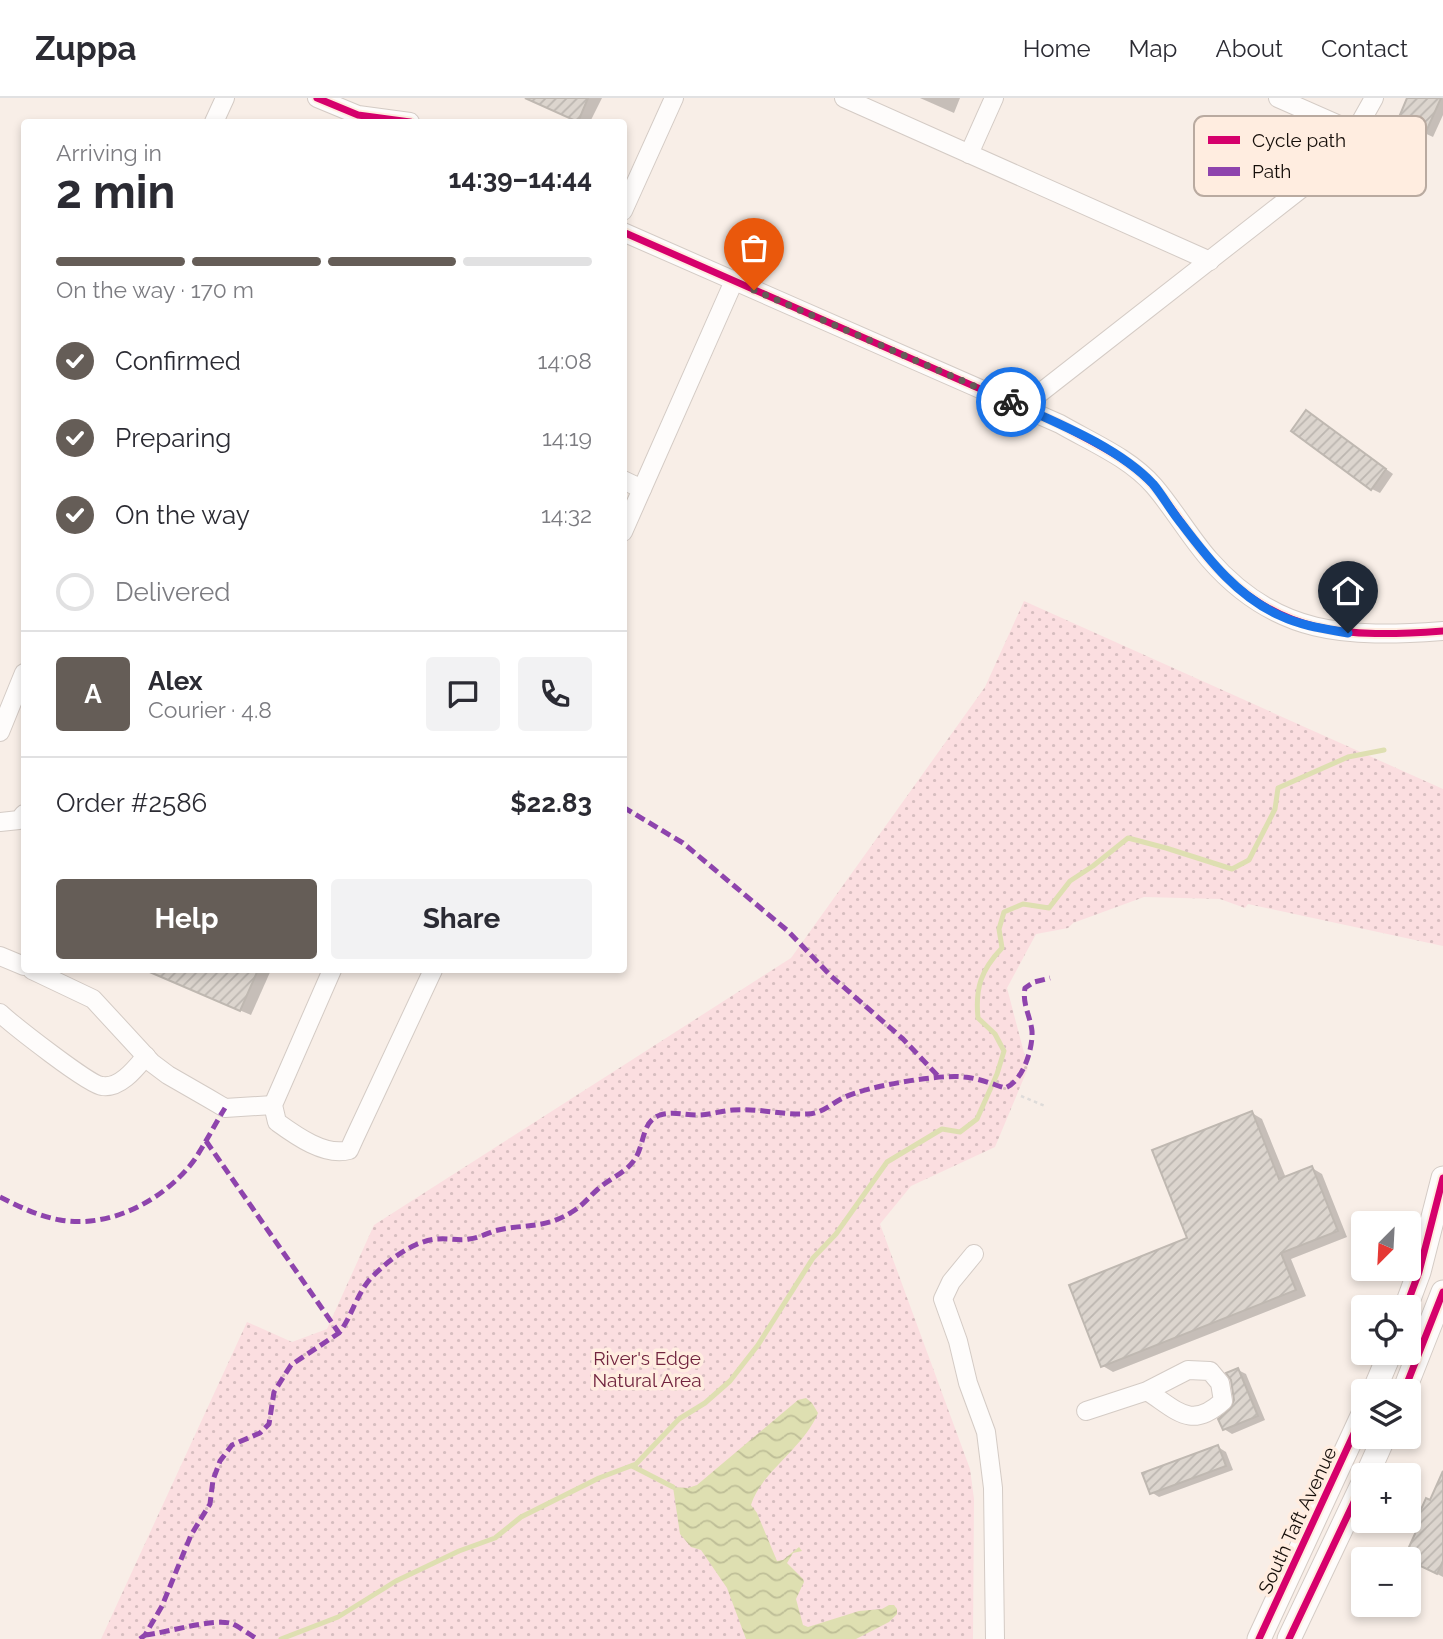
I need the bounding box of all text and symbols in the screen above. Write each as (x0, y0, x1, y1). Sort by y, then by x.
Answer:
text: Zuppa (35, 29, 137, 68)
text: Home (1023, 34, 1091, 63)
text: Map (1129, 34, 1177, 63)
text: About (1215, 34, 1283, 63)
text: Contact (1321, 34, 1408, 63)
legend (1194, 116, 1426, 196)
text: Cycle path (1252, 129, 1346, 151)
text: Arriving in (56, 139, 162, 166)
text: Path (1252, 160, 1291, 182)
text: 14:39–14:44 (449, 164, 592, 194)
text: 2 min (56, 165, 175, 219)
pin (724, 218, 784, 290)
icon: bag (735, 229, 773, 267)
text: On the way · 170 m (56, 276, 254, 303)
icon: check (56, 342, 94, 380)
text: Confirmed (115, 346, 241, 376)
text: 14:08 (538, 347, 592, 374)
courier (976, 367, 1046, 437)
icon: bike (992, 383, 1030, 421)
icon: check (56, 419, 94, 457)
text: Preparing (115, 423, 231, 453)
text: 14:19 (542, 424, 592, 451)
icon: check (56, 496, 94, 534)
text: On the way (115, 500, 250, 530)
text: 14:32 (541, 501, 592, 528)
pin (1318, 561, 1378, 633)
icon: home (1329, 572, 1367, 610)
text: Delivered (115, 577, 230, 607)
button: chat (426, 657, 500, 731)
button: phone (518, 657, 592, 731)
text: Alex (148, 666, 203, 696)
text: A (84, 679, 102, 709)
text: Courier · 4.8 (148, 696, 272, 723)
text: Order #2586 (56, 788, 207, 818)
text: $22.83 (510, 788, 592, 818)
button: Help (56, 879, 317, 959)
button: Share (331, 879, 592, 959)
north arrow (1351, 1211, 1421, 1281)
map controls (1351, 1211, 1421, 1617)
button: locate (1351, 1295, 1421, 1365)
park label: River's Edge Natural Area (592, 1347, 702, 1391)
button: layers (1351, 1379, 1421, 1449)
street label: South Taft Avenue (1253, 1443, 1341, 1597)
button: + (1351, 1463, 1421, 1533)
button: − (1351, 1547, 1421, 1617)

